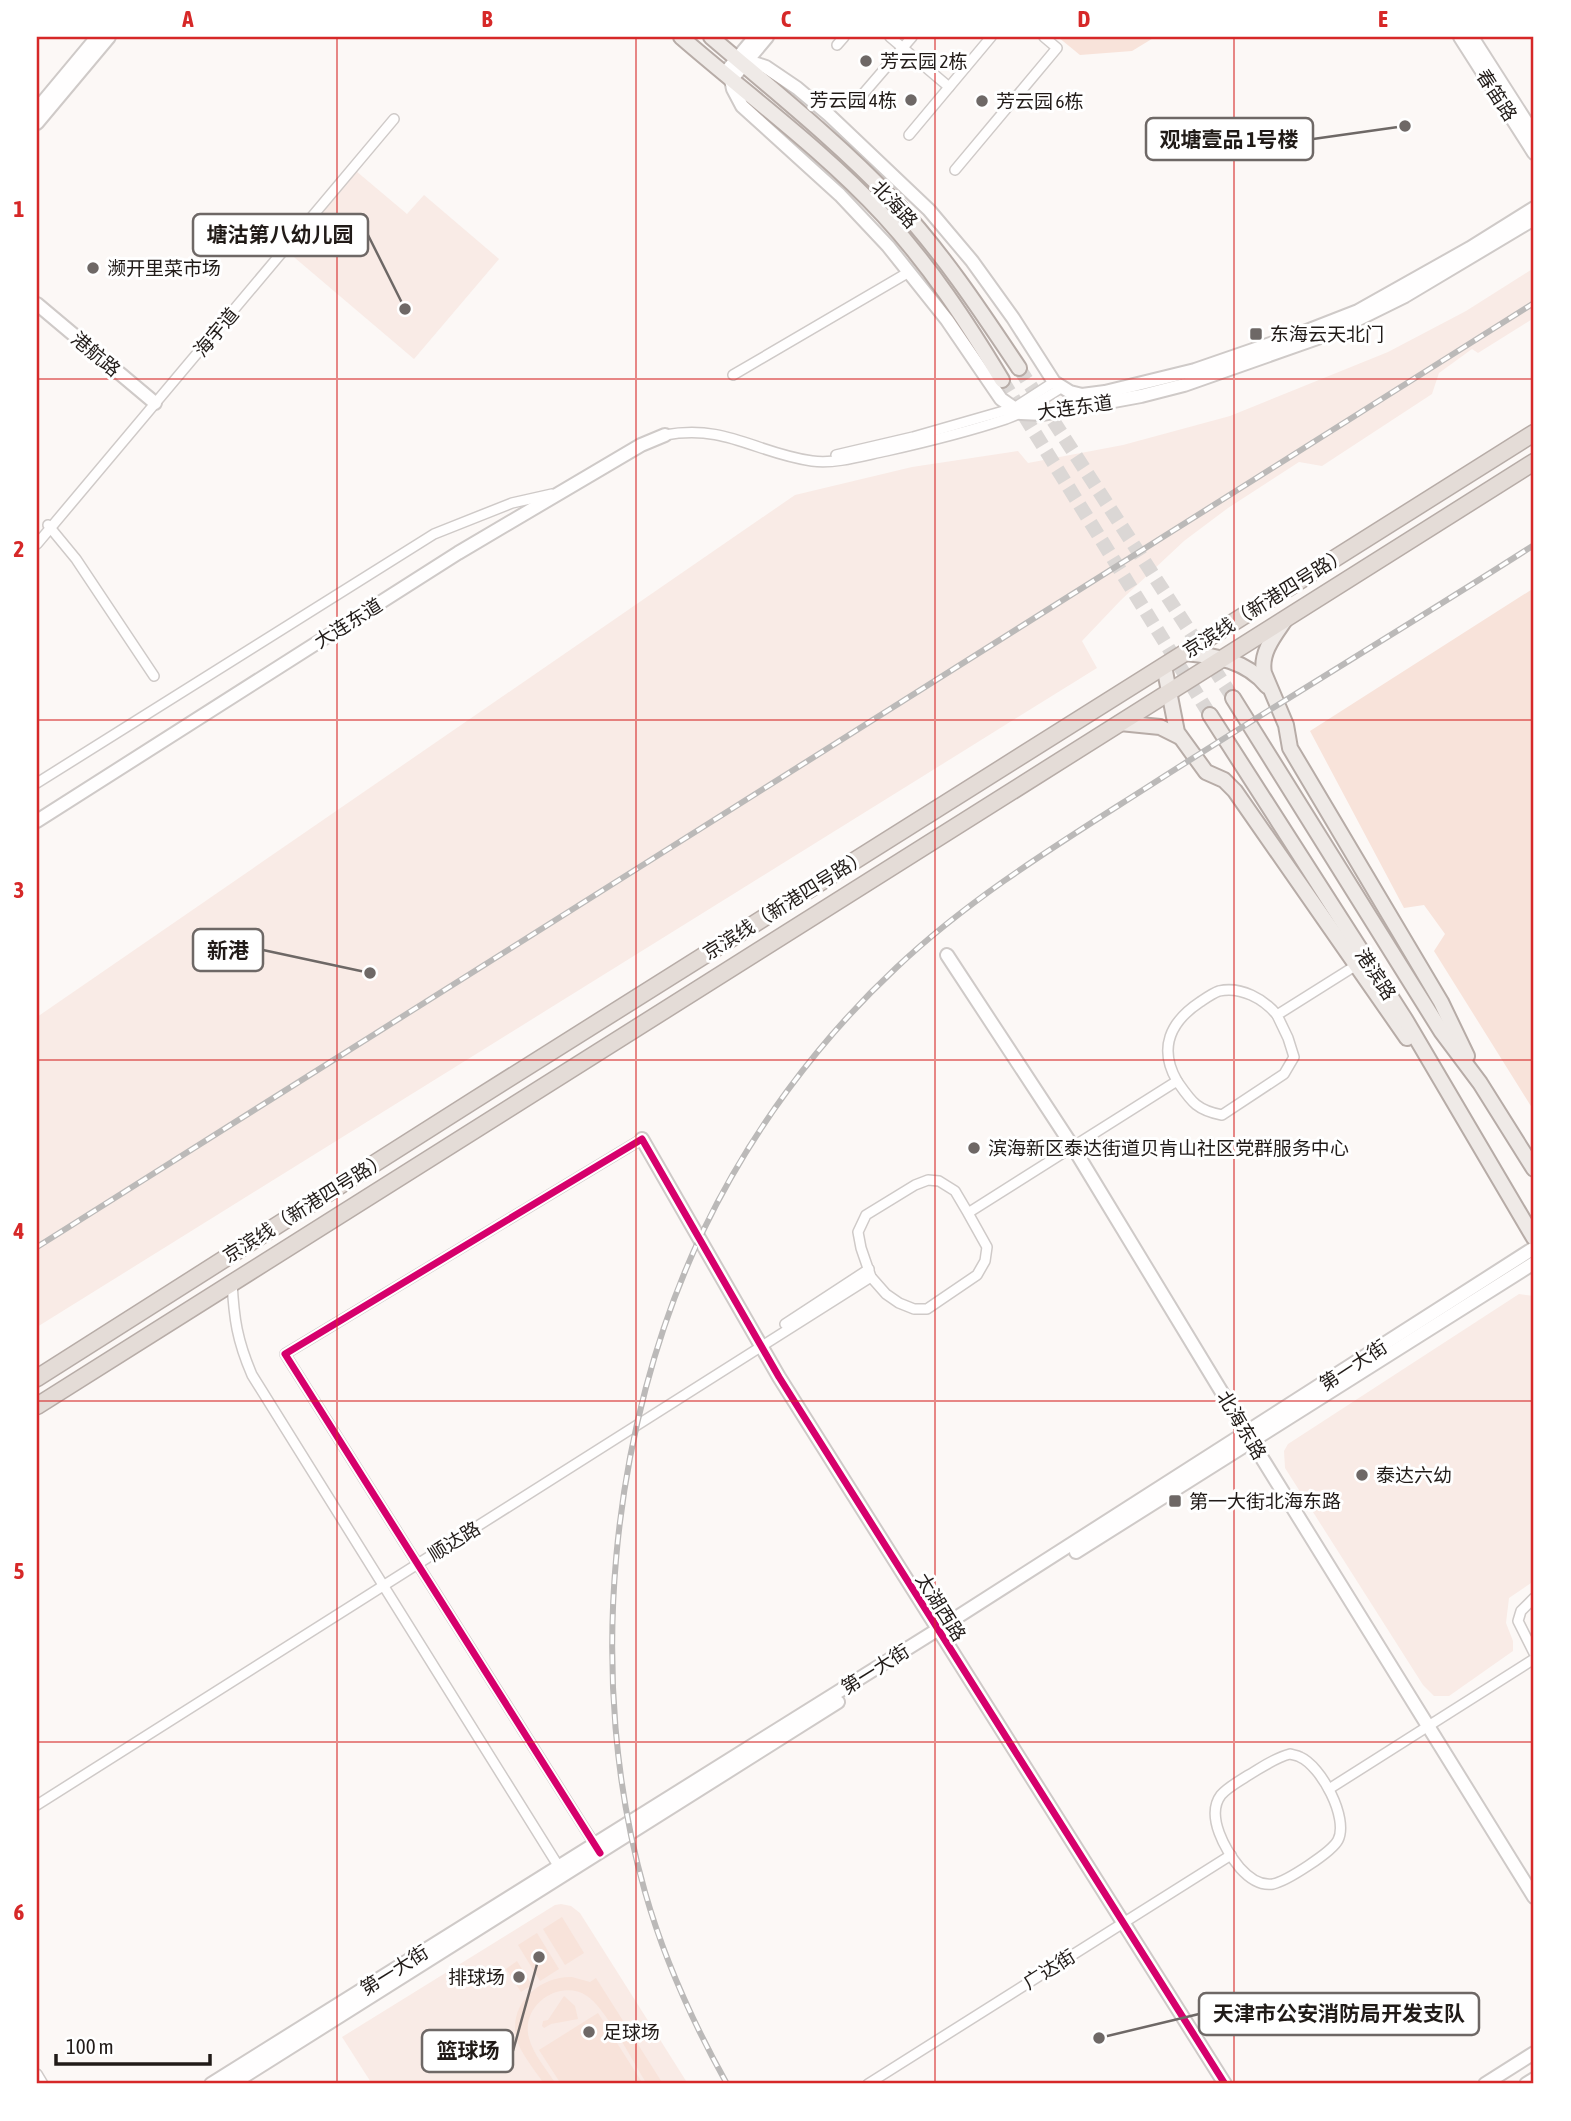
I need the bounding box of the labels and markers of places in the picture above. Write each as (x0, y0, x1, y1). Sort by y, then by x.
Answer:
place label: 芳云园 2栋 (880, 50, 968, 72)
marker: 芳云园 2栋 (858, 53, 874, 69)
place label: 芳云园 4栋 (809, 89, 897, 111)
place label: 芳云园 6栋 (996, 90, 1084, 112)
marker: 芳云园 4栋 (903, 92, 919, 108)
marker: 芳云园 6栋 (974, 93, 990, 109)
callout: 观塘壹品 1号楼 (1146, 118, 1313, 160)
callout: 塘沽第八幼儿园 (193, 214, 368, 256)
place label: 濒开里菜市场 (107, 257, 221, 279)
marker: 濒开里菜市场 (85, 260, 101, 276)
place label: 东海云天北门 (1270, 323, 1384, 345)
marker: 东海云天北门 (1248, 326, 1264, 342)
callout: 新港 (193, 929, 263, 971)
place label: 滨海新区泰达街道贝肯山社区党群服务中心 (988, 1137, 1349, 1159)
marker: 滨海新区泰达街道贝肯山社区党群服务中心 (966, 1140, 982, 1156)
place label: 泰达六幼 (1376, 1464, 1452, 1486)
marker: 泰达六幼 (1354, 1467, 1370, 1483)
place label: 第一大街北海东路 (1189, 1490, 1341, 1512)
marker: 第一大街北海东路 (1167, 1493, 1183, 1509)
place label: 排球场 (448, 1966, 505, 1988)
marker: 排球场 (511, 1969, 527, 1985)
callout: 天津市公安消防局开发支队 (1199, 1993, 1479, 2035)
place label: 足球场 (603, 2021, 660, 2043)
marker: 足球场 (581, 2024, 597, 2040)
callout: 篮球场 (422, 2030, 513, 2072)

